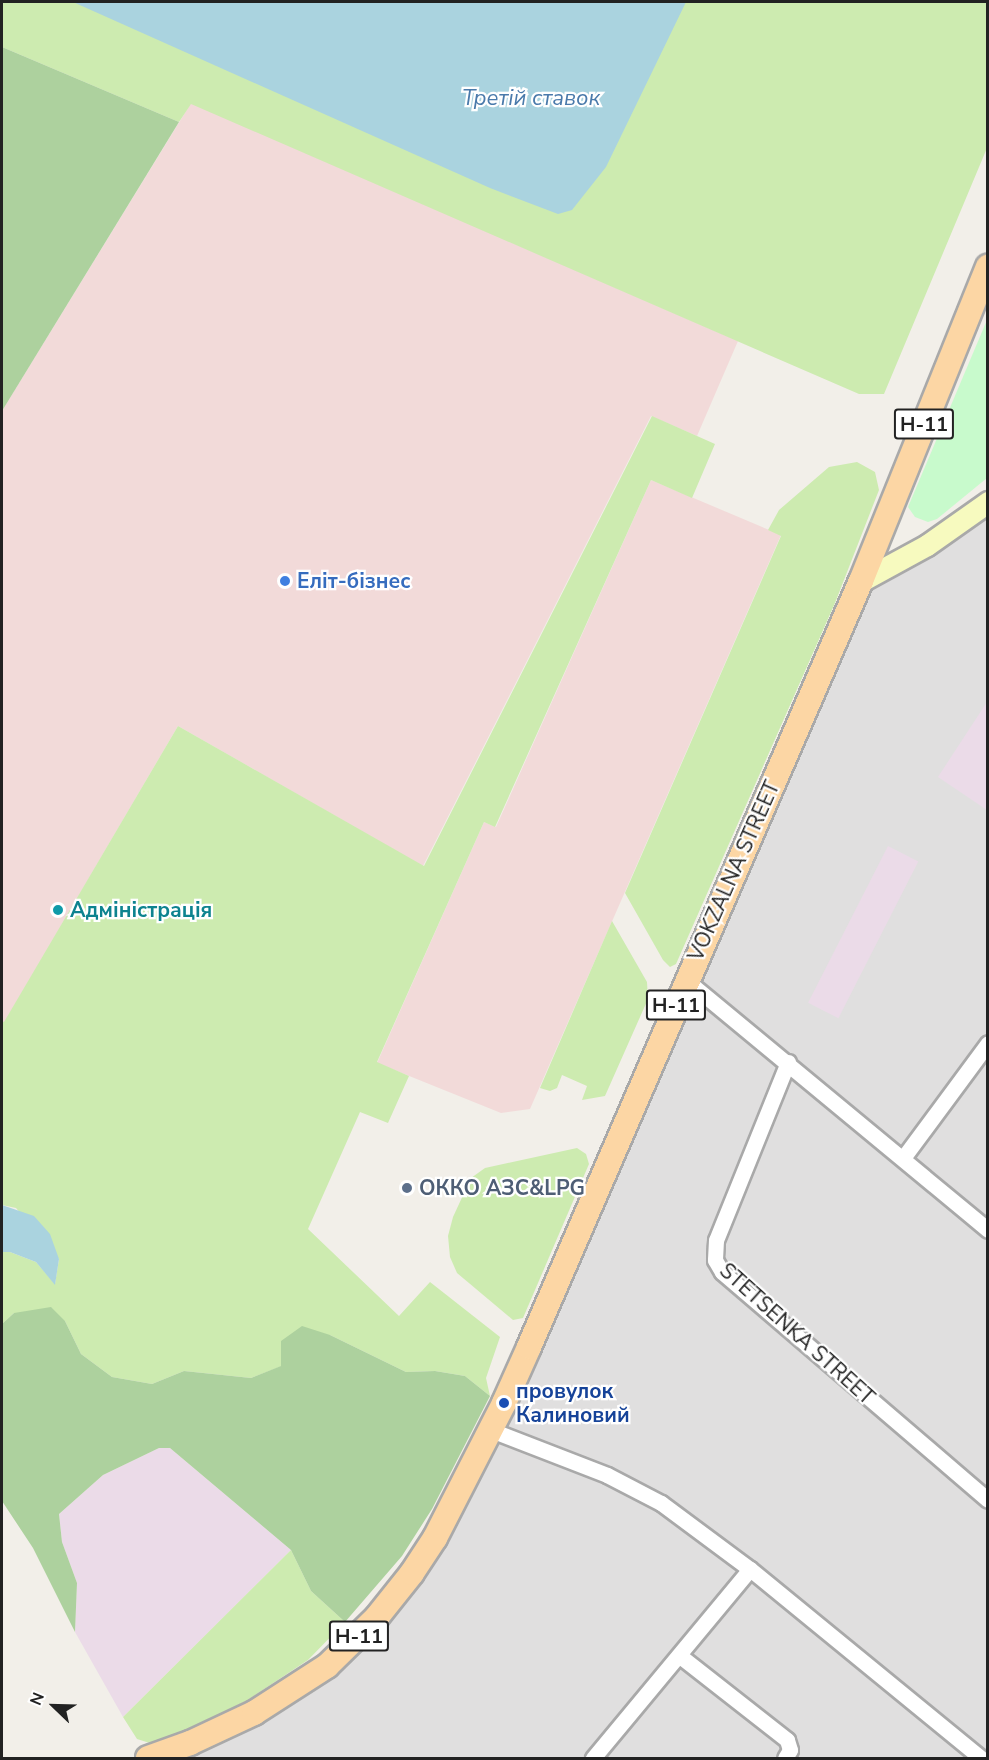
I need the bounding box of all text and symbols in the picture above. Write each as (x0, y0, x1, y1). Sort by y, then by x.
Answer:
water label: Третій ставок (462, 86, 600, 112)
road number: Н-11 (892, 407, 956, 441)
place label: Еліт-бізнес (297, 568, 410, 594)
marker: Еліт-бізнес (278, 574, 292, 588)
street label: VOKZALNA STREET (683, 777, 785, 965)
place label: Адміністрація (70, 897, 212, 923)
marker: Адміністрація (51, 903, 65, 917)
road number: Н-11 (644, 988, 708, 1022)
place label: ОККО АЗС&LPG (419, 1175, 585, 1201)
marker: ОККО АЗС&LPG (400, 1181, 414, 1195)
street label: STETSENKA STREET (714, 1258, 880, 1410)
place label: провулок Калиновий (516, 1378, 630, 1428)
marker: провулок Калиновий (497, 1396, 511, 1410)
road number: Н-11 (328, 1619, 391, 1653)
north arrow (24, 1676, 84, 1736)
text: N (25, 1689, 50, 1709)

